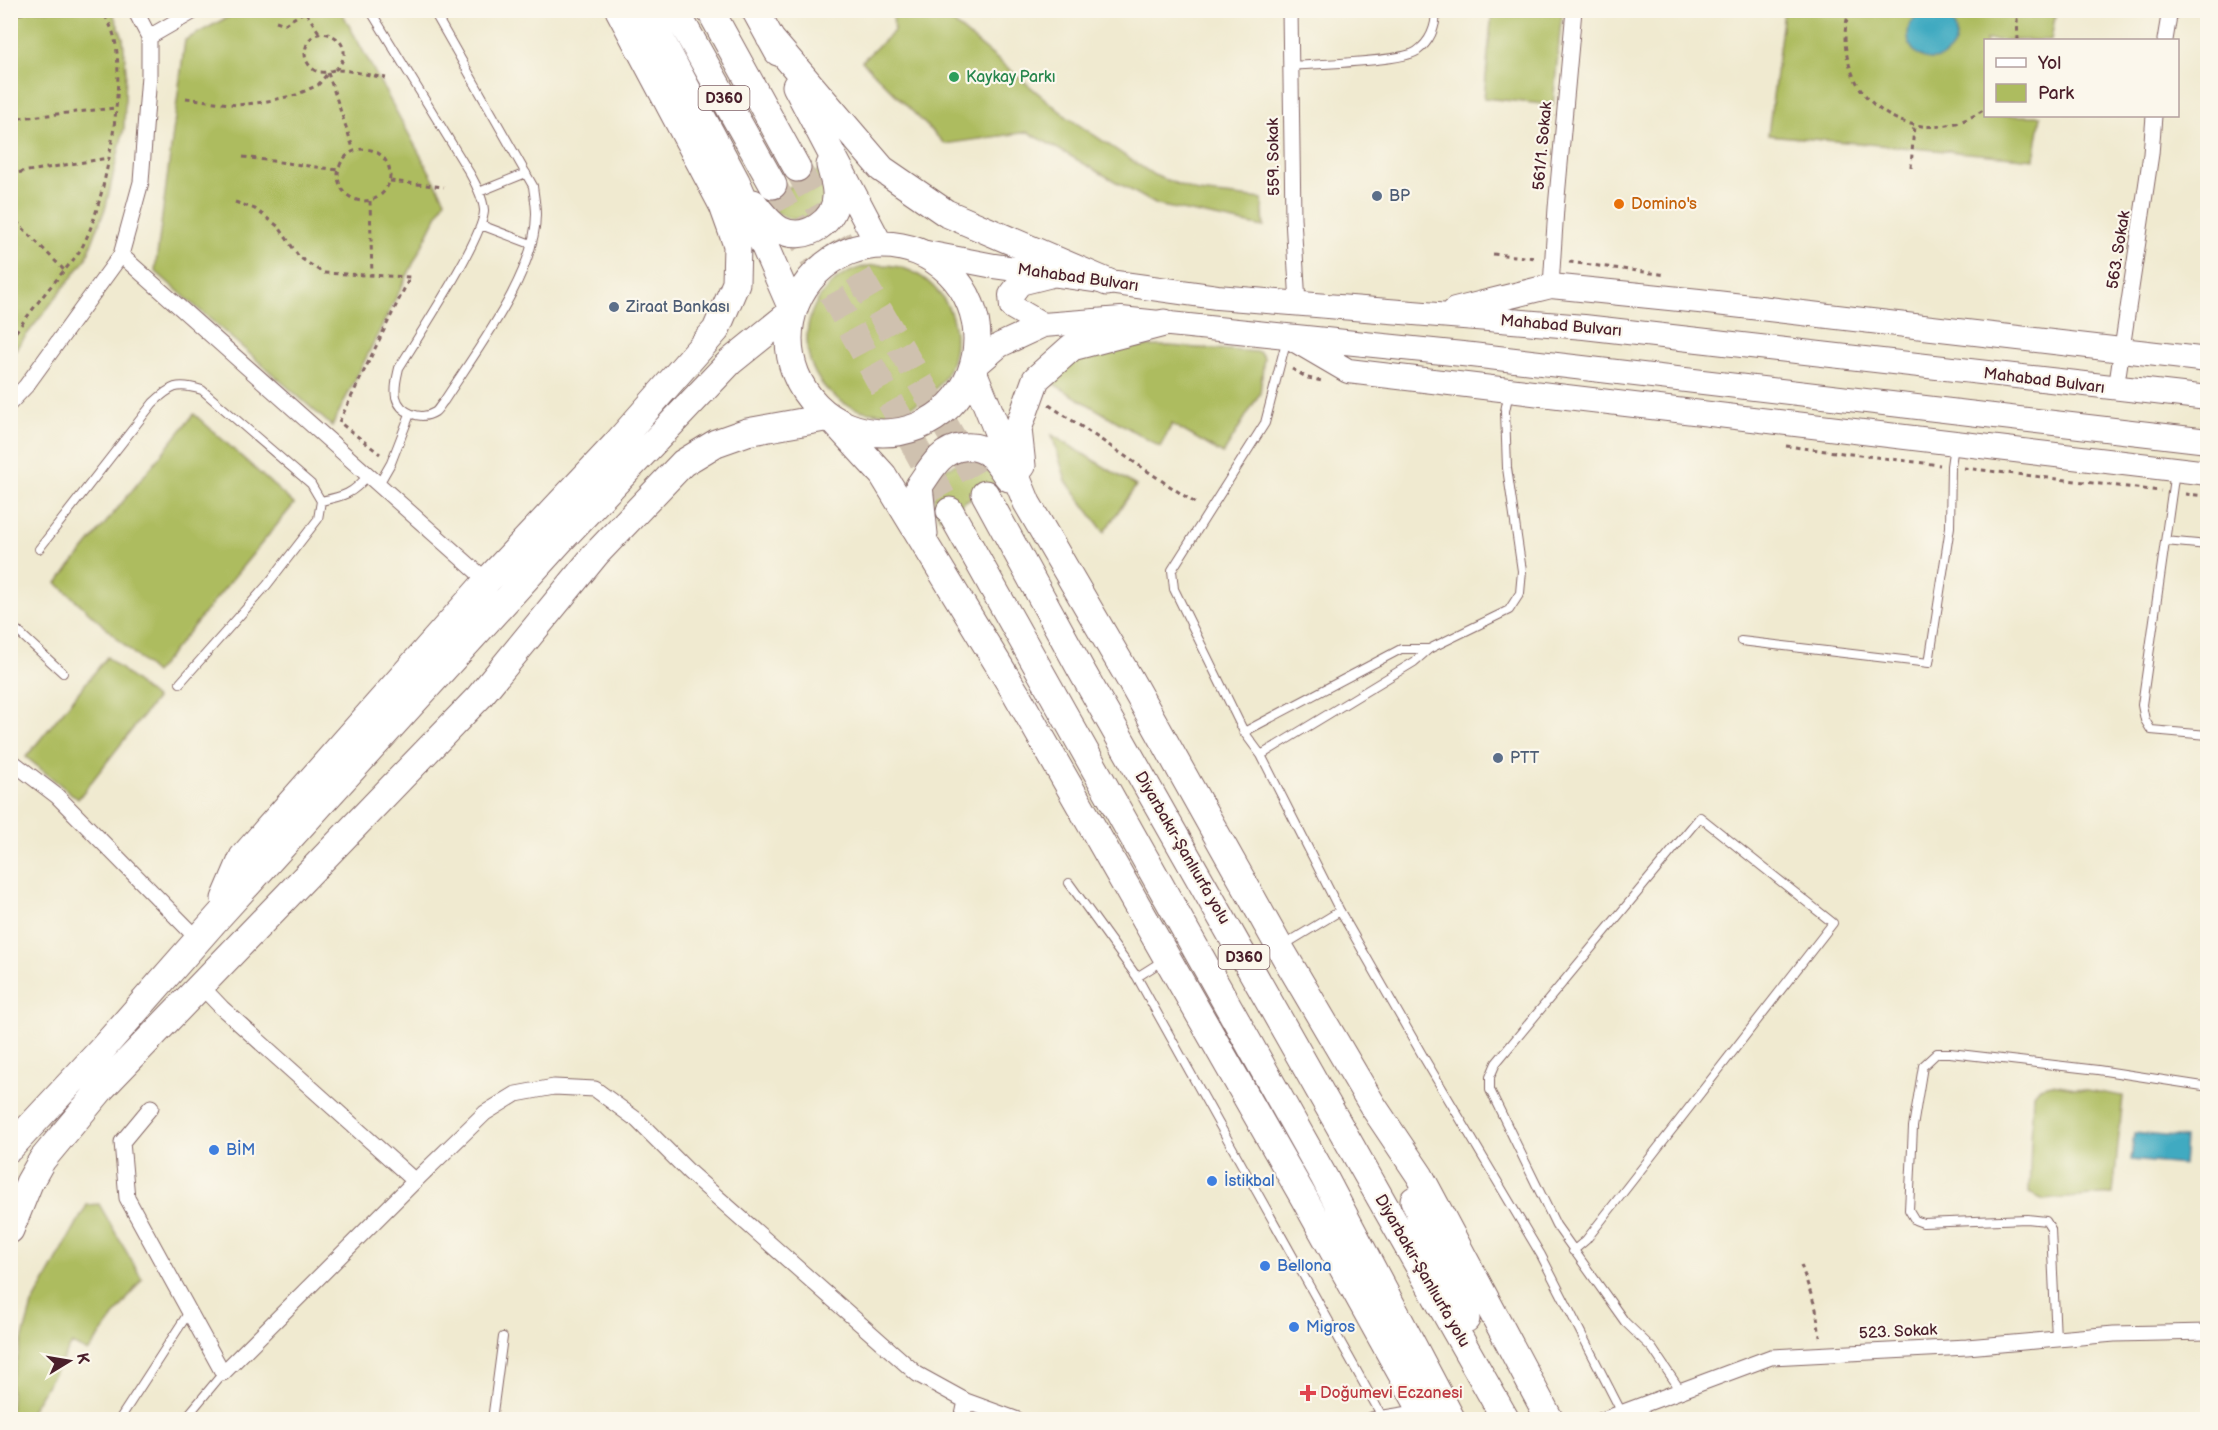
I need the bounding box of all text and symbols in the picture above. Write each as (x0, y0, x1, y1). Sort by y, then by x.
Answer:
legend (1984, 39, 2179, 117)
text: Yol (2037, 53, 2061, 74)
place label: Kaykay Parkı (966, 68, 1055, 87)
marker: Kaykay Parkı (947, 70, 961, 84)
text: Park (2038, 83, 2074, 104)
road number: D360 (698, 86, 750, 110)
street label: 561/1. Sokak (1530, 101, 1556, 191)
street label: 559. Sokak (1264, 118, 1284, 196)
place label: BP (1389, 187, 1410, 206)
marker: BP (1370, 189, 1384, 203)
place label: Domino's (1631, 195, 1697, 214)
marker: Domino's (1612, 197, 1626, 211)
street label: 563. Sokak (2103, 209, 2135, 291)
street label: Mahabad Bulvarı (1016, 260, 1140, 296)
place label: Ziraat Bankası (625, 298, 730, 317)
marker: Ziraat Bankası (607, 300, 621, 314)
street label: Mahabad Bulvarı (1499, 311, 1623, 341)
street label: Mahabad Bulvarı (1982, 364, 2106, 398)
place label: PTT (1510, 749, 1540, 768)
marker: PTT (1491, 751, 1505, 765)
street label: Diyarbakır-Şanlıurfa yolu (1130, 768, 1234, 928)
road number: D360 (1218, 945, 1270, 969)
place label: BİM (226, 1139, 255, 1160)
marker: BİM (207, 1143, 221, 1157)
place label: İstikbal (1224, 1170, 1275, 1191)
marker: İstikbal (1205, 1174, 1219, 1188)
street label: Diyarbakır-Şanlıurfa yolu (1370, 1191, 1474, 1351)
place label: Bellona (1277, 1257, 1332, 1276)
marker: Bellona (1258, 1259, 1272, 1273)
place label: Migros (1306, 1318, 1355, 1337)
marker: Migros (1287, 1320, 1301, 1334)
street label: 523. Sokak (1858, 1320, 1938, 1344)
north arrow (39, 1331, 99, 1391)
text: K (72, 1351, 93, 1366)
place label: Doğumevi Eczanesi (1320, 1384, 1463, 1403)
marker: Doğumevi Eczanesi (1301, 1386, 1315, 1400)

